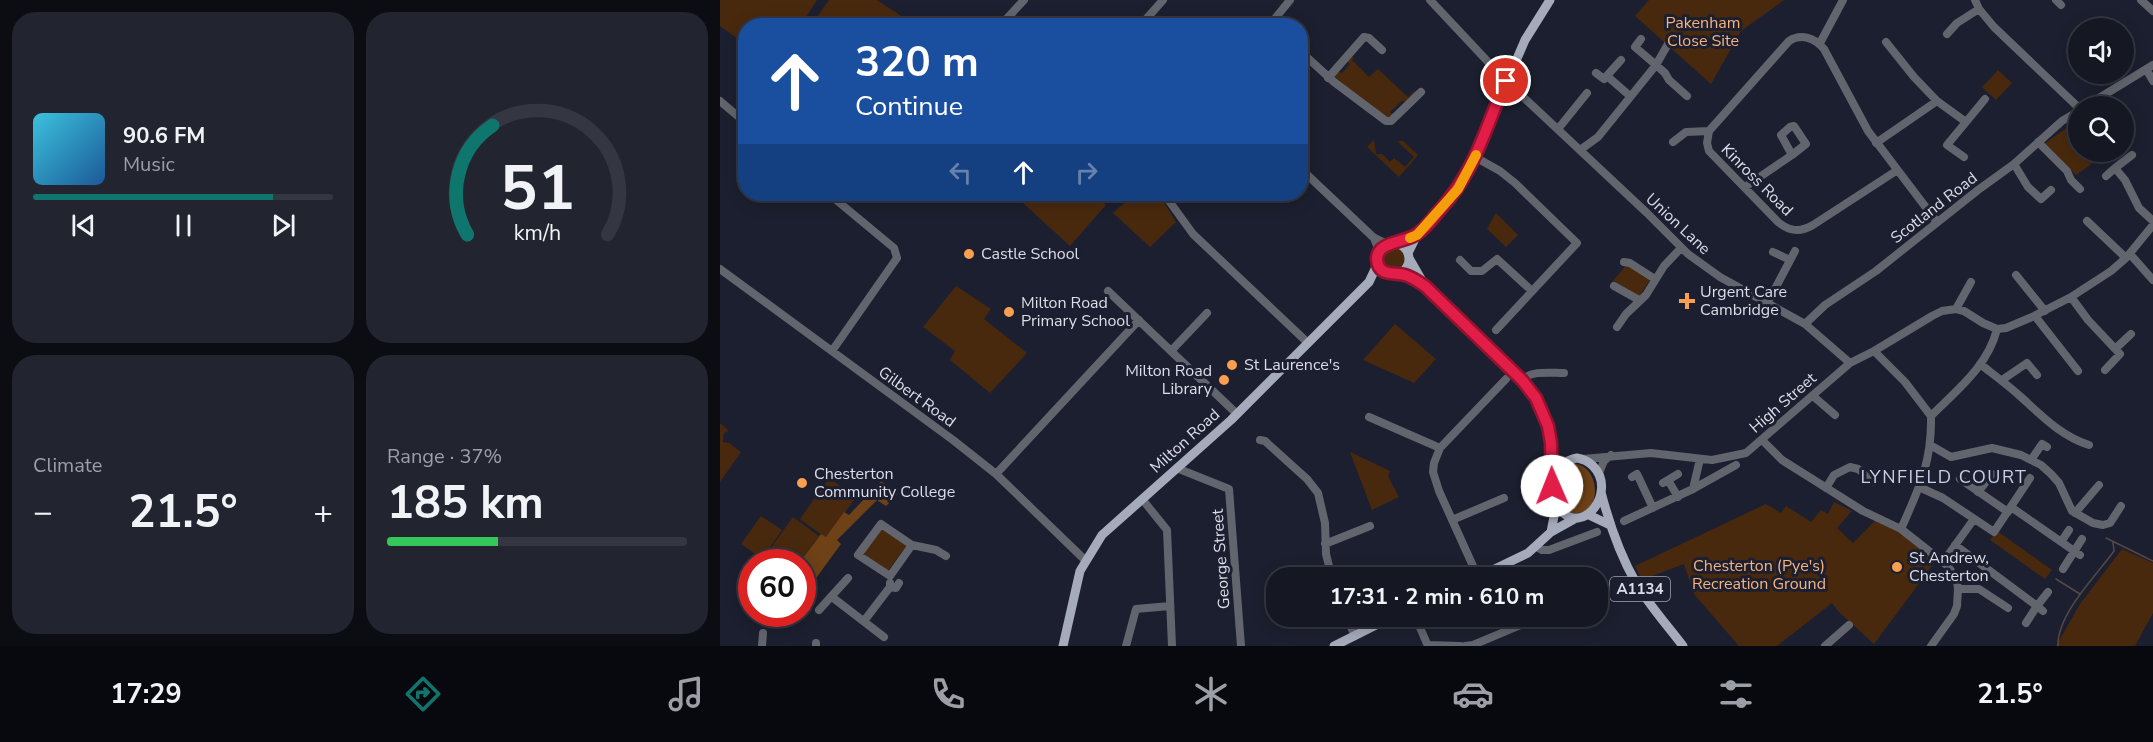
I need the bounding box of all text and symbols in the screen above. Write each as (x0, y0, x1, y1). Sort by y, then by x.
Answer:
park label: Pakenham Close Site (1666, 12, 1740, 52)
map controls (2068, 18, 2134, 162)
button: sound (2068, 18, 2134, 84)
text: 320 m (855, 34, 979, 91)
icon: ahead (756, 42, 834, 120)
pin (1480, 55, 1531, 106)
icon: arrive (1489, 64, 1522, 97)
text: Continue (855, 88, 963, 125)
button: search (2068, 96, 2134, 162)
text: 90.6 FM (123, 121, 205, 151)
street label: Kinross Road (1716, 139, 1798, 221)
text: 51 (500, 146, 574, 231)
text: Music (123, 151, 175, 178)
icon: left (944, 156, 977, 189)
icon: ahead (1007, 156, 1040, 189)
icon: right (1070, 156, 1103, 189)
street label: Scotland Road (1886, 167, 1982, 249)
street label: Union Lane (1641, 188, 1715, 260)
icon: previous (67, 209, 100, 242)
icon: pause (167, 209, 200, 242)
icon: next (267, 209, 300, 242)
text: km/h (513, 218, 561, 248)
place label: Castle School (981, 243, 1080, 265)
marker: Castle School (962, 247, 976, 261)
place label: Urgent Care Cambridge (1700, 281, 1787, 321)
place label: Milton Road Primary School (1021, 292, 1130, 332)
marker: Urgent Care Cambridge (1678, 292, 1696, 310)
marker: Milton Road Primary School (1002, 305, 1016, 319)
place label: St Laurence's (1244, 354, 1340, 376)
marker: St Laurence's (1225, 358, 1239, 372)
place label: Milton Road Library (1125, 360, 1213, 400)
street label: Gilbert Road (874, 361, 960, 433)
street label: High Street (1745, 368, 1822, 438)
marker: Milton Road Library (1217, 373, 1231, 387)
street label: Milton Road (1145, 404, 1225, 478)
text: Range · 37% (387, 443, 502, 470)
text: Climate (33, 452, 102, 479)
position arrow (1520, 454, 1584, 518)
place label: Chesterton Community College (814, 463, 955, 503)
district label: LYNFIELD COURT (1861, 465, 2027, 489)
text: 185 km (387, 473, 544, 534)
marker: Chesterton Community College (795, 476, 809, 490)
text: 21.5° (128, 482, 238, 543)
text: − (33, 490, 53, 535)
text: + (313, 490, 333, 535)
street label: George Street (1207, 508, 1235, 610)
place label: St Andrew, Chesterton (1909, 547, 1989, 587)
speed limit sign: 60 (738, 549, 816, 627)
park label: Chesterton (Pye's) Recreation Ground (1692, 555, 1826, 595)
marker: St Andrew, Chesterton (1890, 560, 1904, 574)
road number: A1134 (1610, 577, 1670, 601)
text: 17:31 · 2 min · 610 m (1330, 582, 1544, 612)
icon: directions (402, 673, 444, 715)
icon: music (665, 673, 707, 715)
icon: phone (927, 673, 969, 715)
icon: climate (1190, 673, 1232, 715)
icon: car (1452, 673, 1494, 715)
icon: filters (1715, 673, 1757, 715)
text: 17:29 (110, 676, 182, 713)
text: 21.5° (1977, 676, 2043, 713)

